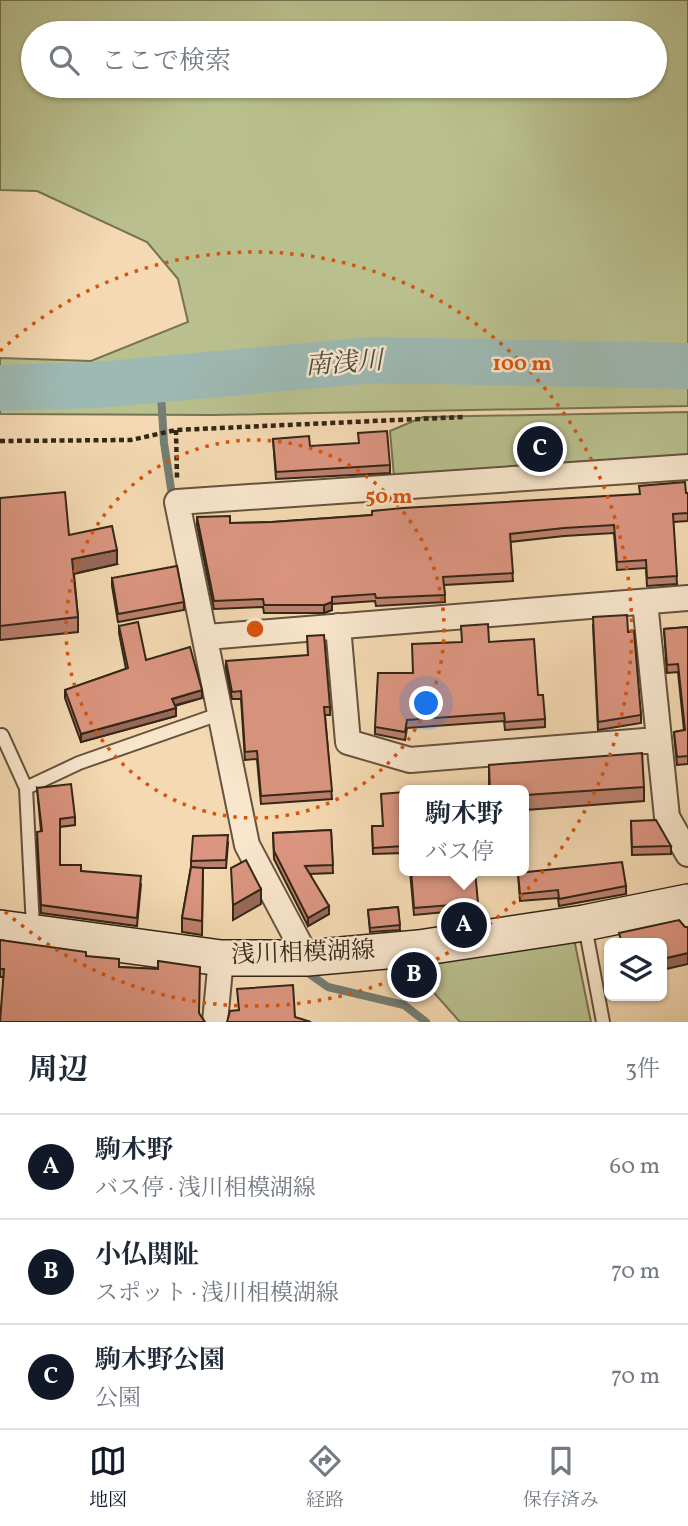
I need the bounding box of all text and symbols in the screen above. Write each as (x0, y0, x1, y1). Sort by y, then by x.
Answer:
search box (21, 21, 667, 98)
icon: search (45, 41, 83, 79)
text: ここで検索 (101, 44, 231, 80)
water label: 南浅川 (304, 343, 387, 385)
text: 100 m (492, 350, 552, 379)
pin: C (517, 423, 563, 475)
text: 50 m (365, 483, 413, 512)
centre of rings (243, 617, 267, 641)
your location (409, 686, 443, 720)
popup (399, 785, 529, 876)
text: 駒木野 (425, 797, 503, 833)
text: バス停 (425, 837, 494, 869)
pin: A (441, 899, 487, 951)
street label: 浅川相模湖線 (230, 934, 376, 974)
map controls (604, 938, 667, 1001)
button: layers (604, 938, 667, 1001)
pin: B (391, 949, 437, 1001)
text: 周辺 (28, 1050, 88, 1092)
text: 3件 (625, 1054, 660, 1086)
text: 駒木野 (95, 1133, 173, 1169)
text: A (43, 1151, 59, 1183)
text: 60 m (610, 1151, 660, 1183)
text: バス停 · 浅川相模湖線 (95, 1173, 316, 1205)
text: 小仏関阯 (95, 1238, 199, 1274)
text: B (43, 1256, 59, 1288)
text: 70 m (611, 1256, 660, 1288)
text: スポット · 浅川相模湖線 (95, 1278, 339, 1310)
text: 駒木野公園 (95, 1343, 225, 1379)
text: C (44, 1361, 58, 1393)
text: 70 m (611, 1361, 660, 1393)
text: 公園 (95, 1383, 141, 1415)
tab: 地図 (89, 1442, 127, 1514)
tab: 経路 (306, 1442, 344, 1514)
tab: 保存済み (523, 1442, 599, 1514)

